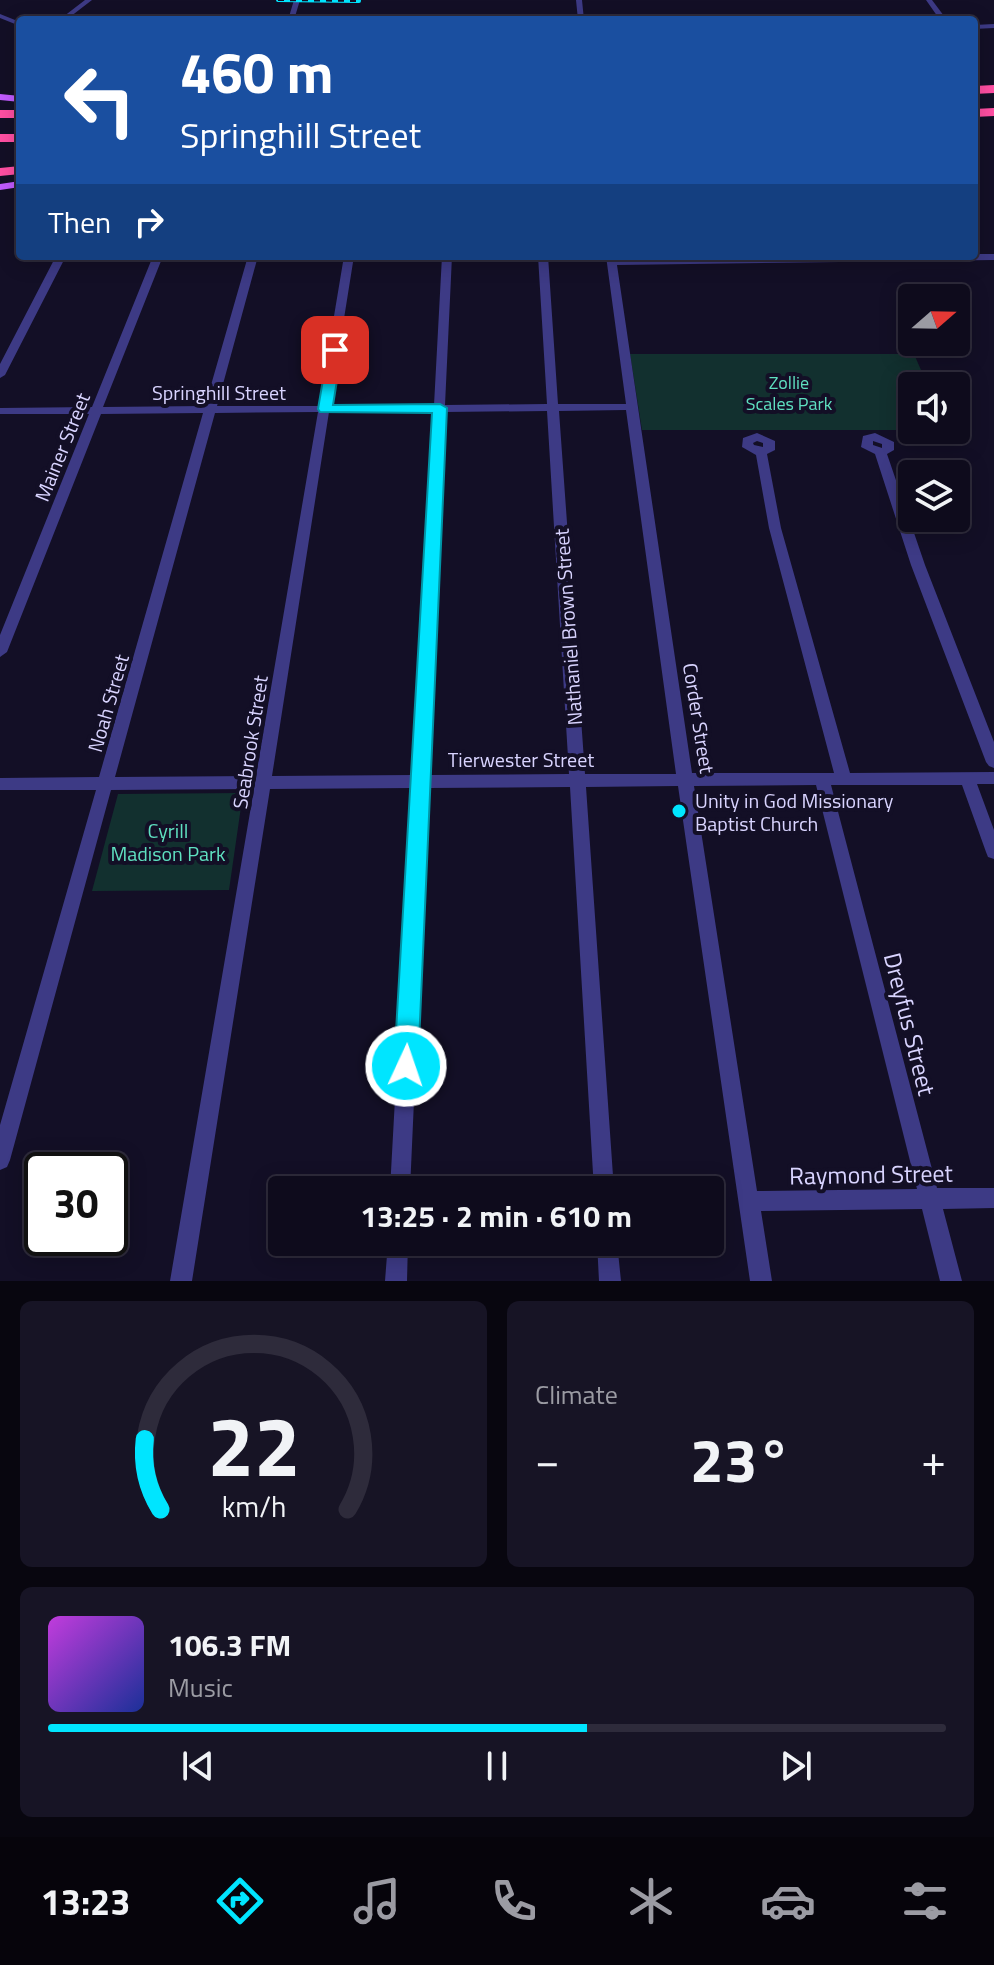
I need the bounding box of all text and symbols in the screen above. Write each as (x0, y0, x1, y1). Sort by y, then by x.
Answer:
text: 460 m (180, 30, 333, 115)
icon: left (48, 48, 152, 152)
text: Springhill Street (180, 107, 421, 162)
text: Then (48, 199, 111, 245)
icon: right (127, 200, 171, 244)
north arrow (898, 284, 970, 356)
map controls (898, 284, 970, 532)
pin (301, 316, 369, 384)
icon: arrive (313, 328, 357, 372)
park label: Zollie Scales Park (746, 369, 833, 417)
button: sound (898, 372, 970, 444)
street label: Springhill Street (152, 377, 286, 408)
street label: Mainer Street (26, 388, 98, 506)
button: layers (898, 460, 970, 532)
street label: Nathaniel Brown Street (546, 528, 590, 726)
street label: Noah Street (79, 650, 137, 756)
street label: Corder Street (675, 661, 723, 775)
street label: Seabrook Street (224, 673, 276, 811)
street label: Tierwester Street (448, 744, 594, 775)
place label: Unity in God Missionary Baptist Church (695, 785, 894, 839)
marker: Unity in God Missionary Baptist Church (670, 802, 688, 820)
park label: Cyrill Madison Park (110, 815, 226, 869)
street label: Dreyfus Street (875, 949, 945, 1100)
position arrow (364, 1024, 448, 1108)
speed limit sign: 30 (24, 1152, 128, 1256)
street label: Raymond Street (789, 1155, 954, 1193)
text: 13:25 · 2 min · 610 m (360, 1193, 632, 1239)
text: Climate (535, 1375, 618, 1414)
text: 22 (207, 1382, 300, 1508)
text: 23° (690, 1414, 791, 1505)
text: − (535, 1426, 560, 1493)
text: + (921, 1426, 946, 1493)
text: km/h (221, 1485, 286, 1528)
text: 106.3 FM (168, 1622, 291, 1668)
text: Music (168, 1668, 233, 1707)
icon: previous (176, 1744, 220, 1788)
icon: pause (475, 1744, 519, 1788)
icon: next (774, 1744, 818, 1788)
icon: directions (212, 1873, 268, 1929)
icon: music (349, 1873, 405, 1929)
icon: phone (486, 1873, 542, 1929)
icon: climate (623, 1873, 679, 1929)
icon: car (760, 1873, 816, 1929)
icon: filters (897, 1873, 953, 1929)
text: 13:23 (41, 1874, 130, 1929)

